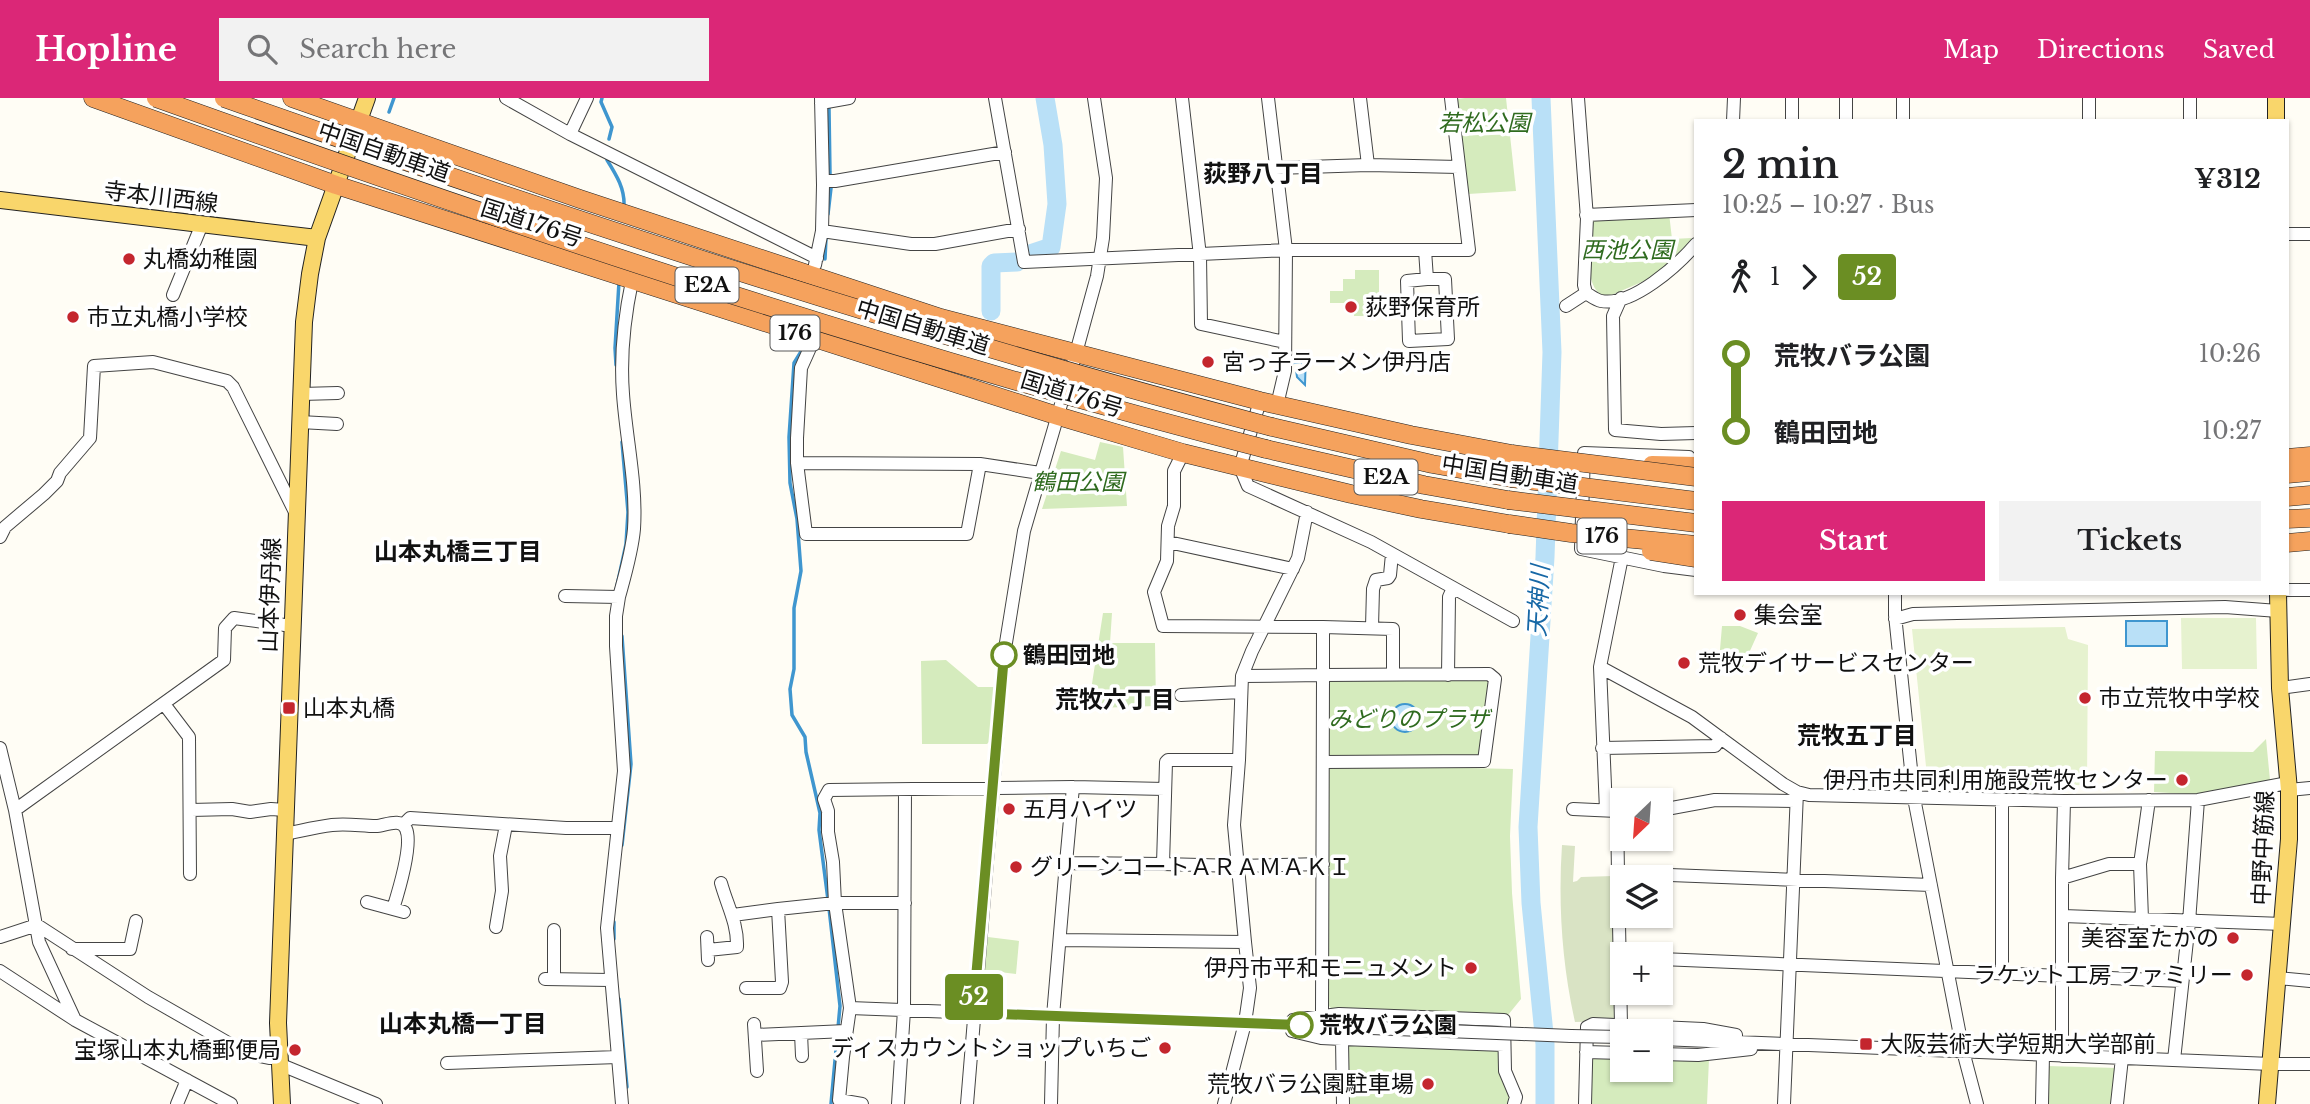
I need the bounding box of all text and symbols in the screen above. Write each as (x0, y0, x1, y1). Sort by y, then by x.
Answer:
search box (219, 18, 709, 81)
text: Hopline (35, 29, 177, 70)
icon: search (243, 30, 281, 68)
text: Search here (299, 33, 456, 65)
text: Map (1943, 35, 1999, 64)
text: Directions (2037, 35, 2165, 64)
text: Saved (2203, 35, 2275, 64)
park label: 若松公園 (1438, 109, 1533, 137)
street label: 中国自動車道 (314, 116, 454, 188)
text: 2 min (1722, 141, 1839, 188)
district label: 荻野八丁目 (1203, 159, 1323, 188)
text: ¥312 (2194, 163, 2261, 195)
street label: 寺本川西線 (102, 176, 220, 218)
text: 10:25 – 10:27 · Bus (1722, 191, 1934, 219)
street label: 国道176号 (477, 193, 587, 253)
park label: 西池公園 (1581, 236, 1676, 264)
place label: 丸橋幼稚園 (143, 245, 258, 273)
marker: 丸橋幼稚園 (121, 251, 137, 267)
icon: walk (1722, 258, 1760, 296)
icon: forward (1790, 258, 1828, 296)
text: 52 (1852, 262, 1882, 291)
text: 1 (1770, 263, 1780, 291)
road number: E2A (676, 268, 738, 302)
street label: 中国自動車道 (853, 293, 993, 361)
place label: 荻野保育所 (1365, 293, 1480, 321)
marker: 荻野保育所 (1343, 299, 1359, 315)
place label: 市立丸橋小学校 (87, 303, 248, 331)
marker: 市立丸橋小学校 (65, 309, 81, 325)
road number: 176 (770, 316, 820, 350)
text: 荒牧バラ公園 (1774, 340, 1930, 372)
text: 10:26 (2199, 340, 2261, 368)
place label: 宮っ子ラーメン伊丹店 (1222, 348, 1451, 376)
marker: 宮っ子ラーメン伊丹店 (1200, 354, 1216, 370)
street label: 国道176号 (1017, 365, 1127, 423)
text: 鶴田団地 (1774, 417, 1878, 449)
text: 10:27 (2202, 417, 2261, 445)
street label: 中国自動車道 (1440, 449, 1580, 499)
road number: E2A (1354, 460, 1418, 494)
park label: 鶴田公園 (1032, 468, 1127, 496)
button: Start (1722, 501, 1985, 581)
button: Tickets (1999, 501, 2261, 581)
road number: 176 (1578, 518, 1626, 554)
street label: 山本伊丹線 (254, 537, 286, 653)
district label: 山本丸橋三丁目 (374, 537, 542, 566)
water label: 天神川 (1522, 561, 1555, 638)
place label: 集会室 (1754, 601, 1823, 629)
marker: 集会室 (1732, 607, 1748, 623)
place label: 鶴田団地 (1023, 641, 1115, 669)
marker: 鶴田団地 (991, 642, 1017, 668)
place label: 荒牧デイサービスセンター (1698, 649, 1974, 677)
marker: 荒牧デイサービスセンター (1676, 655, 1692, 671)
place label: 市立荒牧中学校 (2099, 684, 2260, 712)
district label: 荒牧六丁目 (1055, 685, 1175, 714)
marker: 市立荒牧中学校 (2077, 690, 2093, 706)
place label: 山本丸橋 (303, 694, 395, 722)
marker: 山本丸橋 (281, 700, 297, 716)
park label: みどりのプラザ (1329, 705, 1493, 733)
district label: 荒牧五丁目 (1797, 721, 1917, 750)
place label: 伊丹市共同利用施設荒牧センター (1823, 766, 2168, 794)
marker: 伊丹市共同利用施設荒牧センター (2174, 772, 2190, 788)
north arrow (1610, 788, 1673, 850)
map controls (1610, 788, 1673, 1082)
street label: 中野中筋線 (2247, 790, 2279, 906)
place label: 五月ハイツ (1023, 795, 1138, 823)
marker: 五月ハイツ (1001, 801, 1017, 817)
place label: グリーンコートＡＲＡＭＡＫＩ (1030, 853, 1351, 881)
marker: グリーンコートＡＲＡＭＡＫＩ (1008, 859, 1024, 875)
button: layers (1610, 865, 1673, 928)
place label: 美容室たかの (2081, 924, 2219, 952)
marker: 美容室たかの (2225, 930, 2241, 946)
button: + (1610, 942, 1673, 1005)
place label: 伊丹市平和モニュメント (1204, 954, 1457, 982)
marker: 伊丹市平和モニュメント (1463, 960, 1479, 976)
place label: ラケット工房 ファミリー (1973, 961, 2233, 989)
marker: ラケット工房 ファミリー (2239, 967, 2255, 983)
line badge: 52 (942, 974, 1006, 1020)
text: 52 (959, 982, 989, 1011)
district label: 山本丸橋一丁目 (379, 1009, 547, 1038)
place label: 荒牧バラ公園 (1319, 1011, 1457, 1039)
marker: 荒牧バラ公園 (1287, 1012, 1313, 1038)
button: − (1610, 1019, 1673, 1082)
place label: 大阪芸術大学短期大学部前 (1880, 1030, 2156, 1058)
place label: ディスカウントショップいちご (831, 1034, 1151, 1062)
place label: 宝塚山本丸橋郵便局 (74, 1036, 281, 1064)
marker: 大阪芸術大学短期大学部前 (1858, 1036, 1874, 1052)
marker: ディスカウントショップいちご (1157, 1040, 1173, 1056)
marker: 宝塚山本丸橋郵便局 (287, 1042, 303, 1058)
place label: 荒牧バラ公園駐車場 (1207, 1070, 1414, 1098)
marker: 荒牧バラ公園駐車場 (1420, 1076, 1436, 1092)

